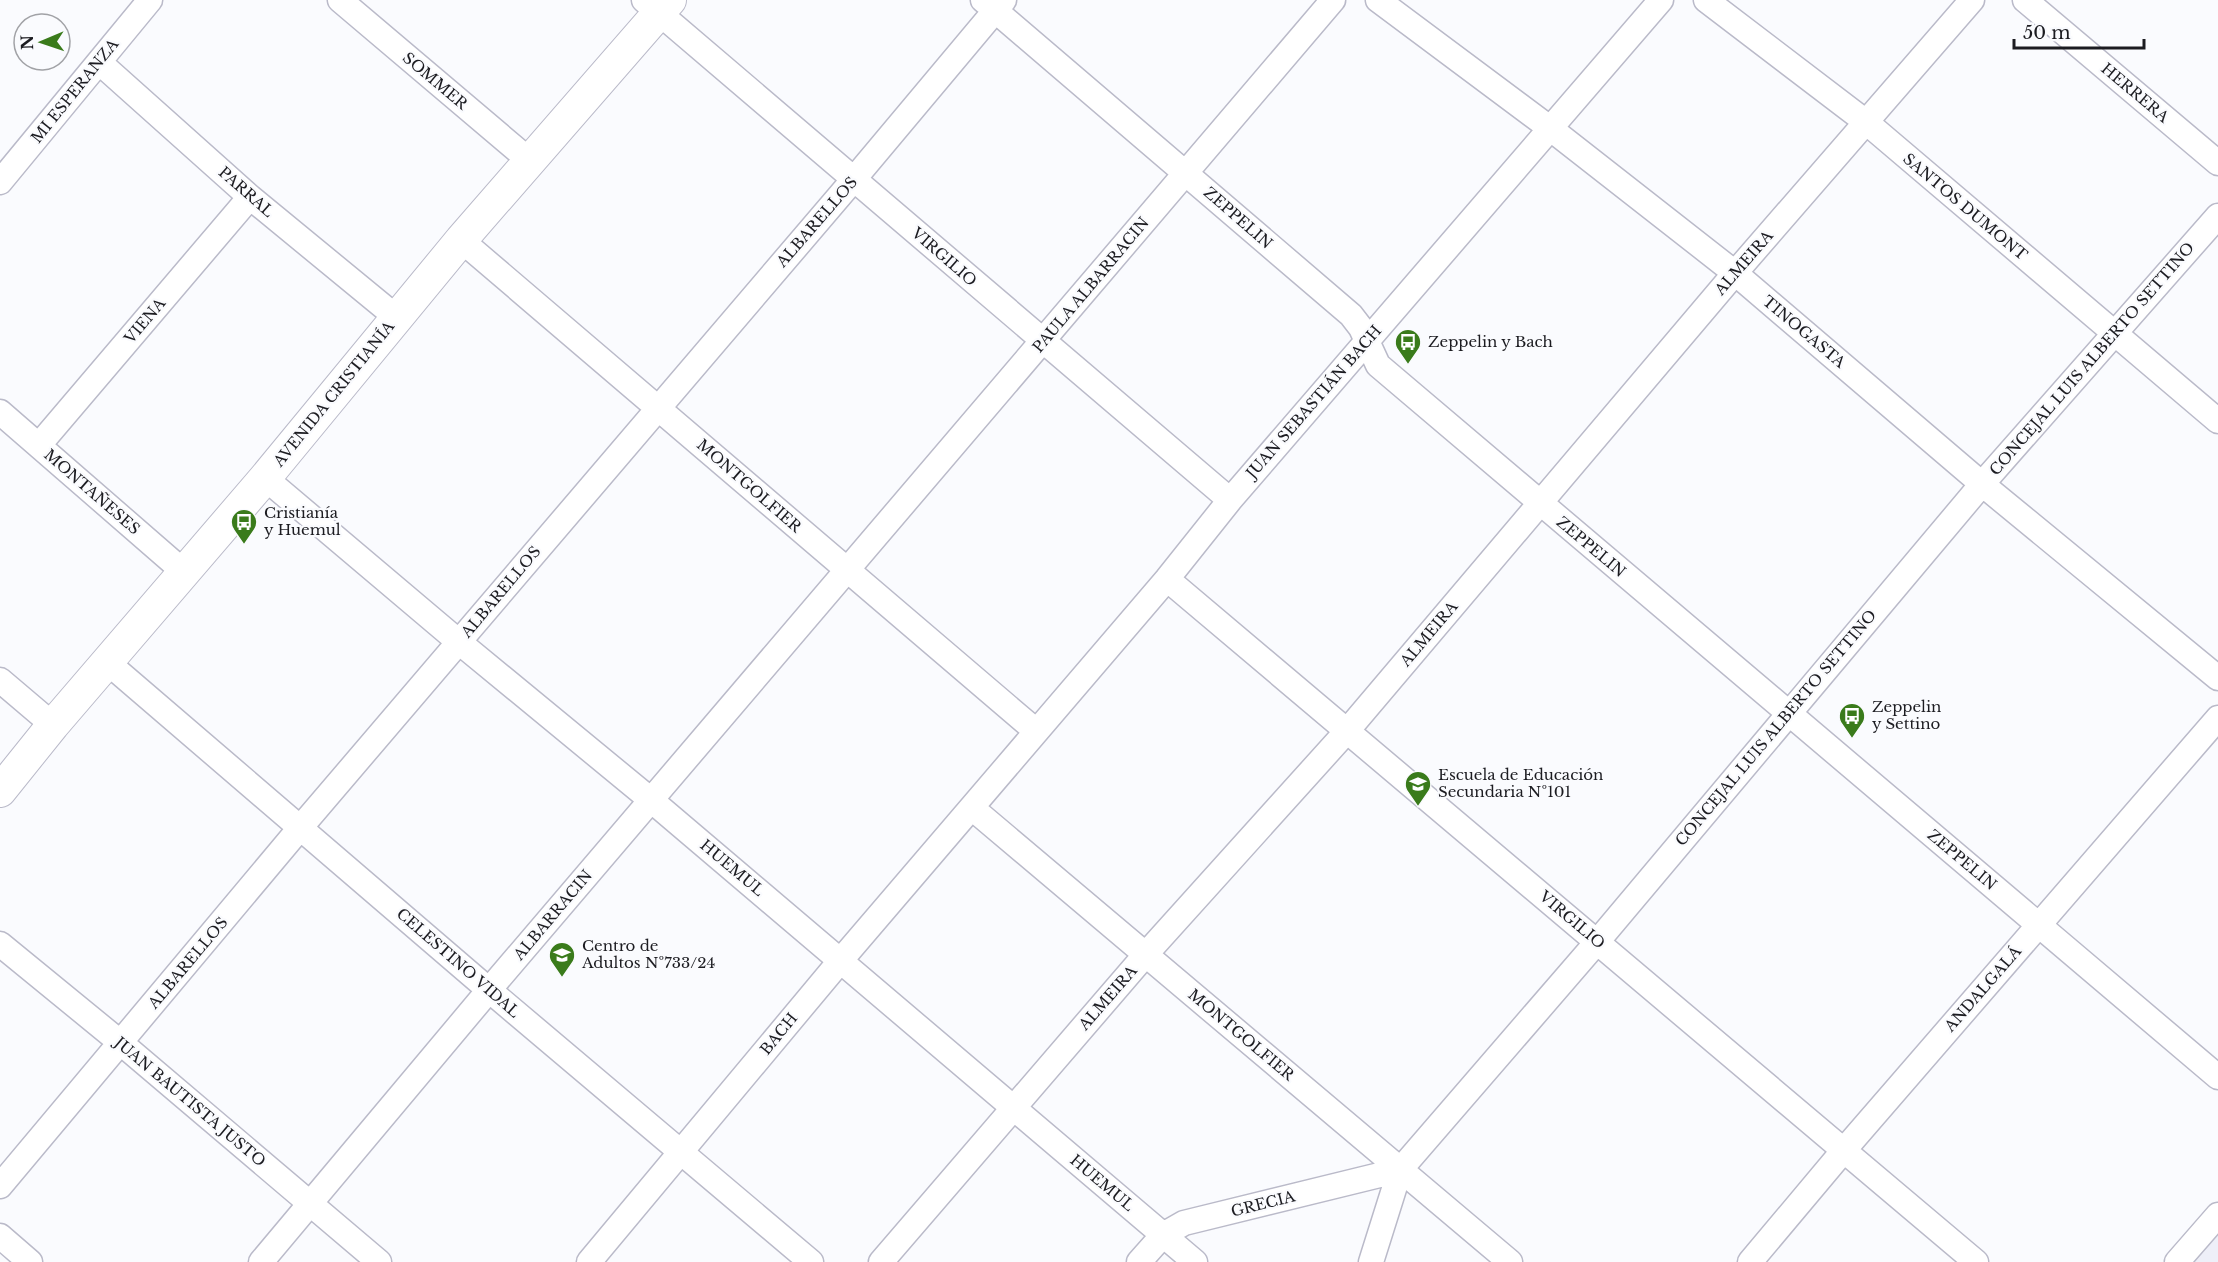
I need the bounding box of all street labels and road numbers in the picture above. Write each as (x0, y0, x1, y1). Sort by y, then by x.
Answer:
street label: MI ESPERANZA (28, 35, 122, 147)
street label: SOMMER (399, 48, 473, 114)
street label: HERRERA (2098, 59, 2173, 127)
street label: SANTOS DUMONT (1899, 149, 2031, 264)
street label: PARRAL (215, 162, 278, 221)
street label: ALBARELLOS (772, 173, 861, 272)
street label: ZEPPELIN (1200, 183, 1276, 253)
street label: PAULA ALBARRACIN (1028, 213, 1153, 356)
street label: VIRGILIO (907, 223, 981, 290)
street label: ALMEIRA (1710, 226, 1777, 300)
street label: CONCEJAL LUIS ALBERTO SETTINO (1985, 238, 2198, 479)
street label: TINOGASTA (1759, 291, 1850, 372)
street label: VIENA (119, 294, 169, 348)
street label: AVENIDA CRISTIANÍA (268, 317, 398, 471)
street label: JUAN SEBASTIÁN BACH (1241, 321, 1385, 484)
street label: MONTGOLFIER (693, 435, 806, 537)
street label: MONTAÑESES (40, 445, 144, 538)
street label: ZEPPELIN (1553, 512, 1630, 581)
street label: ALBARELLOS (456, 542, 544, 642)
street label: ALMEIRA (1395, 597, 1462, 671)
street label: CONCEJAL LUIS ALBERTO SETTINO (1671, 606, 1880, 850)
street label: ZEPPELIN (1924, 825, 2001, 894)
street label: HUEMUL (696, 835, 768, 900)
street label: ALBARRACIN (509, 866, 596, 964)
street label: VIRGILIO (1535, 886, 1609, 953)
street label: CELESTINO VIDAL (393, 904, 524, 1021)
street label: ALBARELLOS (143, 913, 231, 1013)
street label: ANDALGALÁ (1940, 942, 2025, 1036)
street label: ALMEIRA (1074, 961, 1141, 1035)
street label: MONTGOLFIER (1184, 985, 1299, 1085)
street label: BACH (756, 1009, 801, 1059)
street label: JUAN BAUTISTA JUSTO (109, 1032, 270, 1170)
street label: HUEMUL (1066, 1150, 1138, 1215)
street label: GRECIA (1229, 1186, 1297, 1221)

